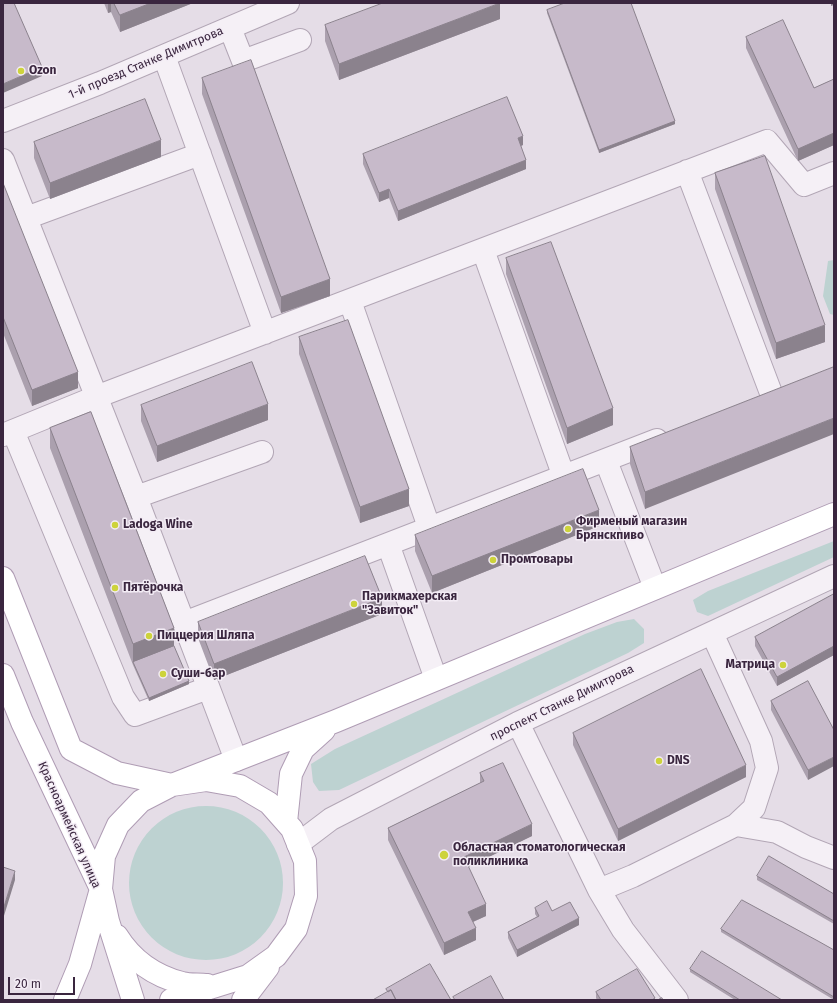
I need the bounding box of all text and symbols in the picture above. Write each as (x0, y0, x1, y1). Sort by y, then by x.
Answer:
street label: 1-й проезд Станке Димитрова (66, 24, 226, 102)
place label: Ozon (29, 64, 57, 78)
marker: Ozon (16, 66, 26, 76)
place label: Фирменый магазин Брянскпиво (576, 515, 687, 543)
place label: Ladoga Wine (123, 518, 193, 532)
marker: Ladoga Wine (110, 520, 120, 530)
marker: Фирменый магазин Брянскпиво (563, 524, 573, 534)
place label: Промтовары (501, 553, 573, 567)
marker: Промтовары (488, 555, 498, 565)
place label: Пятёрочка (123, 581, 183, 595)
marker: Пятёрочка (110, 583, 120, 593)
place label: Парикмахерская "Завиток" (362, 590, 457, 618)
marker: Парикмахерская "Завиток" (349, 599, 359, 609)
place label: Пиццерия Шляпа (157, 629, 255, 643)
marker: Пиццерия Шляпа (144, 631, 154, 641)
place label: Матрица (726, 658, 775, 672)
marker: Матрица (778, 660, 788, 670)
street label: проспект Станке Димитрова (488, 662, 636, 744)
place label: Суши-бар (171, 667, 225, 681)
marker: Суши-бар (158, 669, 168, 679)
place label: DNS (667, 754, 690, 768)
marker: DNS (654, 756, 664, 766)
street label: Красноармейская улица (34, 759, 104, 891)
place label: Областная стоматологическая поликлиника (453, 841, 626, 869)
marker: Областная стоматологическая поликлиника (438, 849, 450, 861)
scale bar (10, 969, 77, 995)
text: 20 m (15, 977, 41, 991)

